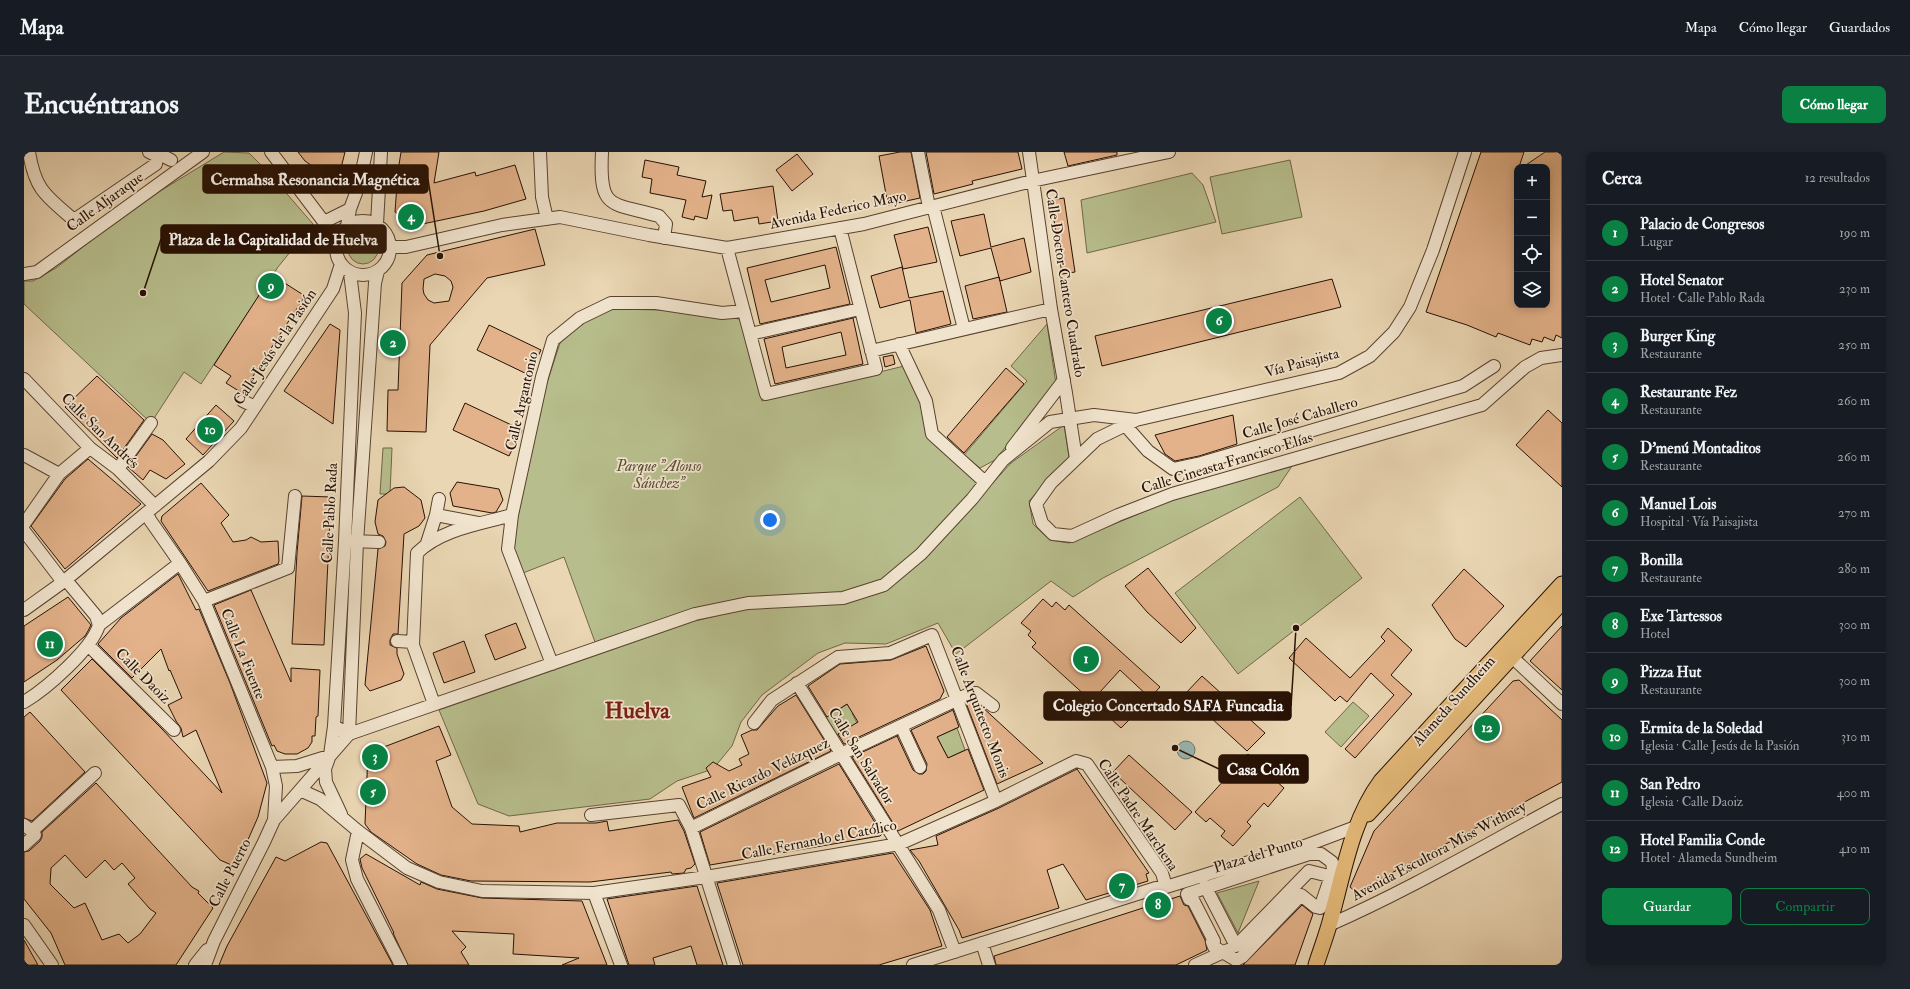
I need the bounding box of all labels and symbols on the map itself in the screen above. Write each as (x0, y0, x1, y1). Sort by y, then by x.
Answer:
callout: Cermahsa Resonancia Magnética (203, 165, 428, 193)
street label: Calle Aljaraque (63, 168, 147, 236)
text: Cermahsa Resonancia Magnética (210, 170, 420, 191)
street label: Avenida Federico Mayo (767, 186, 908, 234)
street label: Calle Doctor Cantero Cuadrado (1041, 187, 1089, 379)
pin: 4 (398, 202, 424, 232)
callout: Plaza de la Capitalidad de Huelva (161, 225, 386, 253)
text: Plaza de la Capitalidad de Huelva (168, 230, 378, 251)
pin: 9 (258, 271, 284, 301)
street label: Calle Jesús de la Pasión (229, 285, 322, 409)
pin: 6 (1206, 306, 1232, 336)
pin: 2 (380, 328, 406, 358)
street label: Vía Paisajista (1263, 344, 1342, 382)
street label: Calle Argantonio (501, 350, 543, 452)
street label: Calle San Andrés (57, 389, 143, 473)
street label: Calle José Caballero (1240, 392, 1360, 444)
pin: 10 (197, 415, 223, 445)
street label: Calle Cineasta Francisco Elías (1139, 428, 1315, 498)
park label: Parque "Alonso Sánchez" (615, 457, 702, 493)
street label: Calle Pablo Rada (318, 461, 342, 564)
your location (760, 510, 780, 530)
street label: Calle La Fuente (216, 606, 270, 702)
pin: 11 (37, 629, 63, 659)
street label: Calle Daoiz (111, 644, 175, 708)
street label: Calle Arquitecto Monis (946, 644, 1014, 780)
pin: 1 (1073, 644, 1099, 674)
street label: Alameda Sundheim (1408, 652, 1500, 751)
callout: Colegio Concertado SAFA Funcadia (1044, 692, 1291, 720)
district label: Huelva (604, 696, 671, 725)
text: Colegio Concertado SAFA Funcadia (1053, 696, 1284, 717)
street label: Calle San Salvador (824, 704, 899, 808)
pin: 12 (1474, 713, 1500, 743)
street label: Calle Ricardo Velázquez (693, 733, 833, 815)
pin: 3 (362, 742, 388, 772)
street label: Calle Padre Marchena (1093, 755, 1183, 875)
callout: Casa Colón (1219, 755, 1308, 783)
text: Casa Colón (1227, 760, 1300, 780)
pin: 5 (360, 777, 386, 807)
street label: Avenida Escultora Miss Withney (1348, 797, 1530, 906)
street label: Calle Fernando el Católico (740, 816, 898, 864)
street label: Plaza del Punto (1211, 832, 1305, 878)
street label: Calle Puerto (205, 835, 255, 911)
pin: 7 (1109, 871, 1135, 901)
pin: 8 (1145, 890, 1171, 920)

